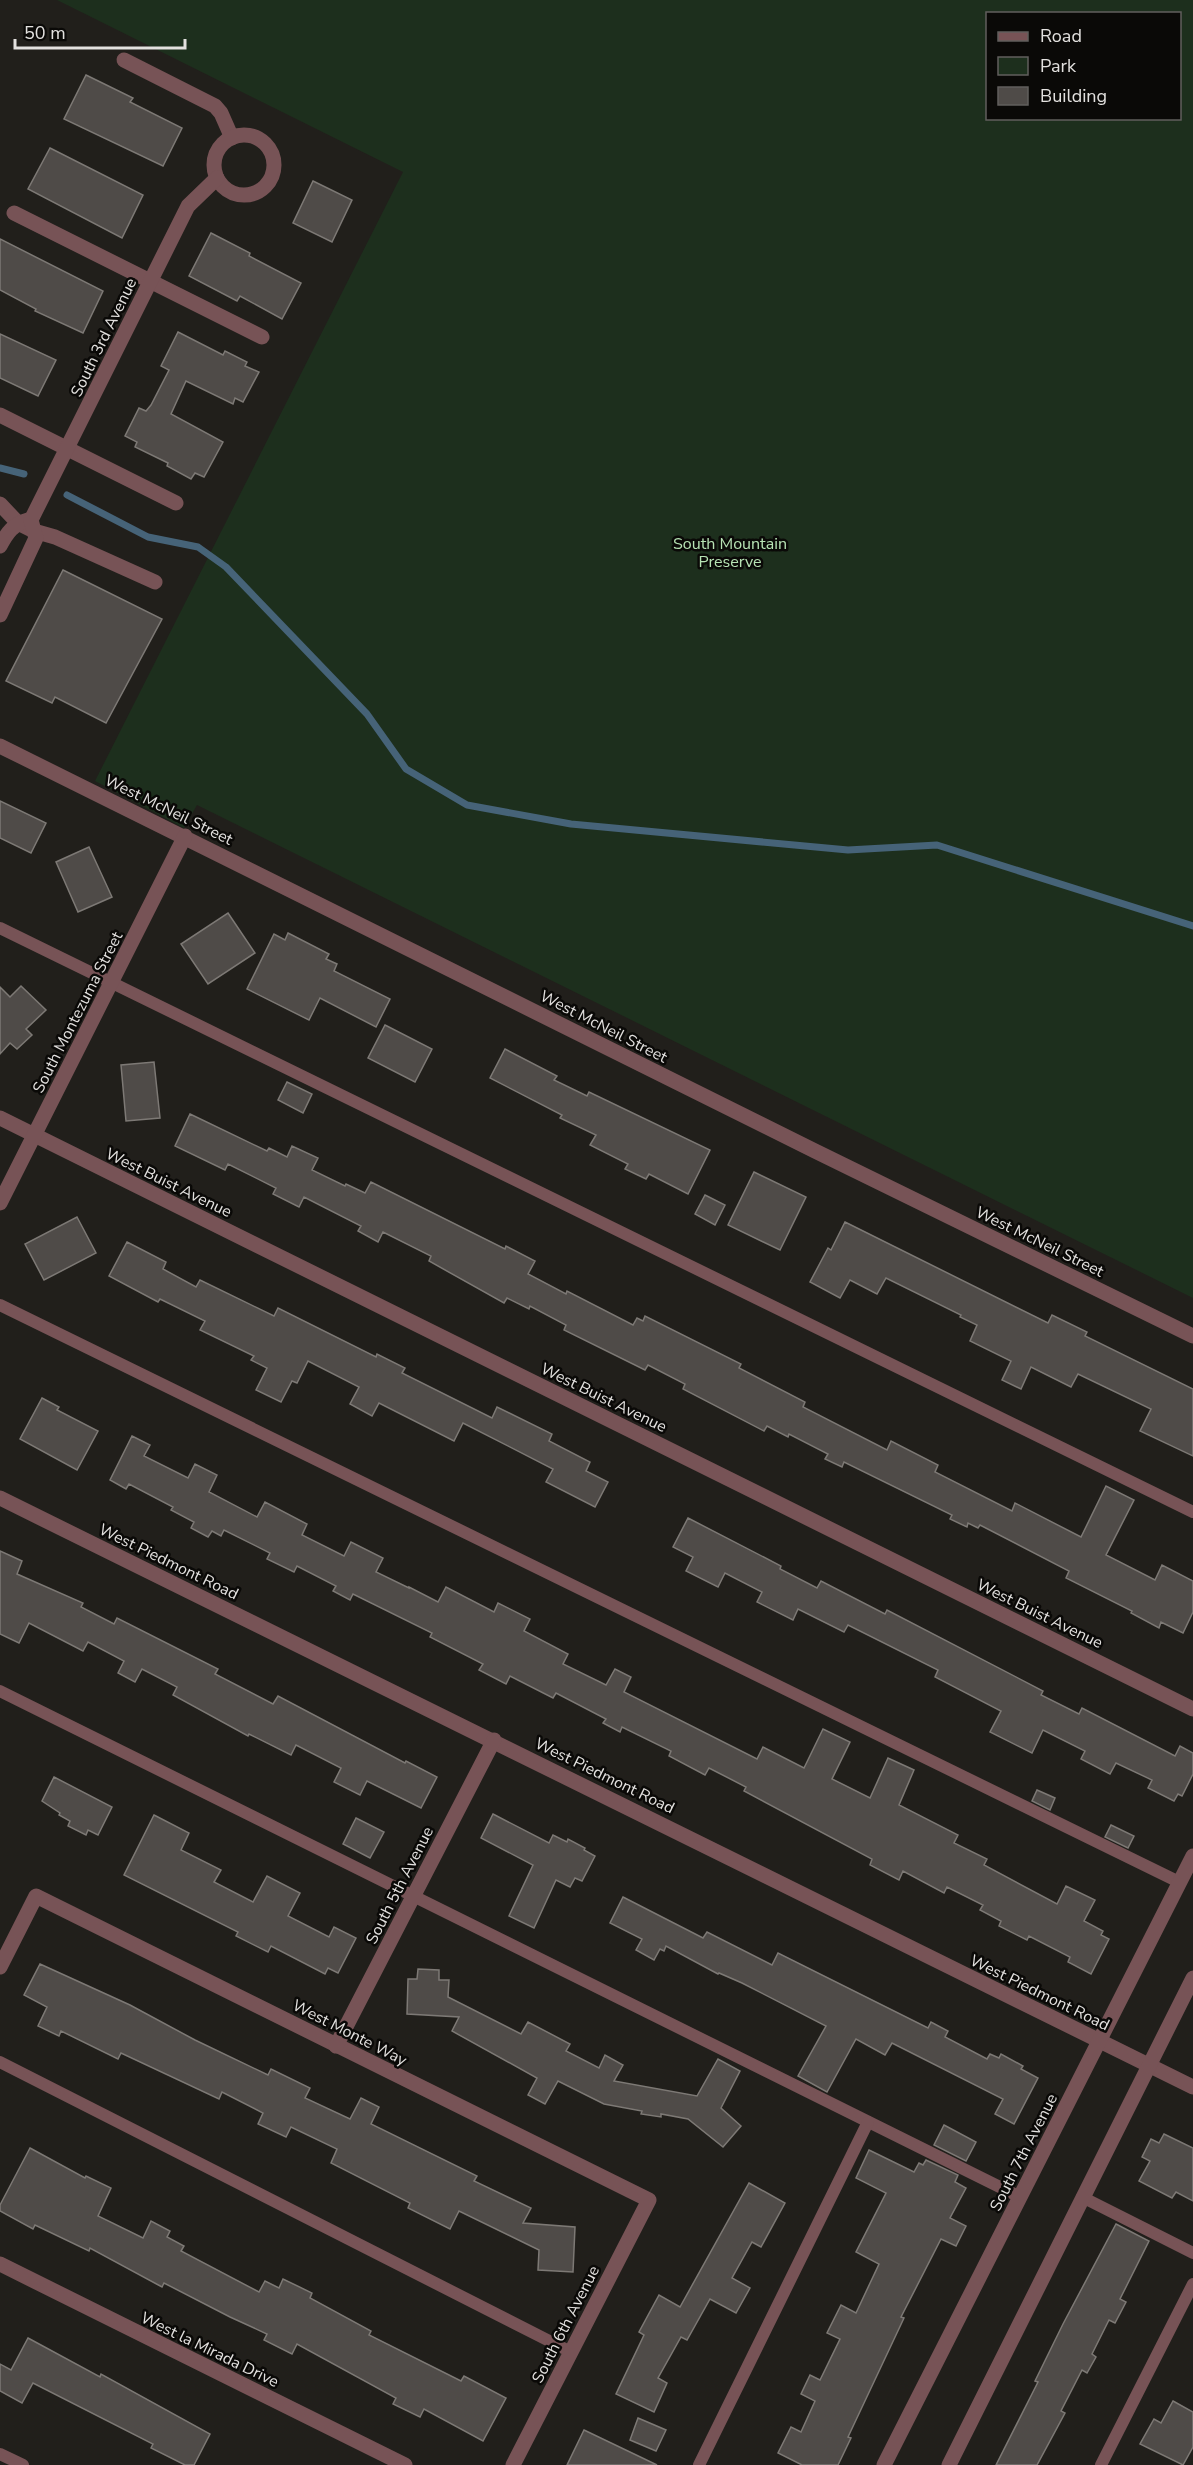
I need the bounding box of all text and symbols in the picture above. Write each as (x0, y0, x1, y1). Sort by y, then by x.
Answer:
scale bar (15, 12, 184, 50)
legend (986, 12, 1181, 120)
text: 50 m (24, 21, 66, 45)
text: Road (1040, 24, 1082, 48)
text: Park (1040, 54, 1077, 78)
text: Building (1040, 84, 1107, 108)
street label: South 3rd Avenue (66, 274, 142, 401)
park label: South Mountain Preserve (673, 533, 787, 573)
street label: West McNeil Street (101, 769, 237, 851)
street label: South Montezuma Street (28, 928, 128, 1097)
street label: West McNeil Street (536, 985, 671, 1069)
street label: West Buist Avenue (102, 1143, 235, 1223)
street label: West McNeil Street (972, 1201, 1108, 1283)
street label: West Buist Avenue (537, 1358, 670, 1438)
street label: West Piedmont Road (95, 1519, 242, 1605)
street label: West Buist Avenue (973, 1574, 1106, 1654)
street label: West Piedmont Road (531, 1733, 678, 1819)
street label: South 5th Avenue (361, 1823, 439, 1948)
street label: West Piedmont Road (966, 1950, 1113, 2036)
street label: West Monte Way (289, 1995, 411, 2072)
street label: South 7th Avenue (985, 2090, 1063, 2215)
street label: South 6th Avenue (527, 2262, 605, 2387)
street label: West la Mirada Drive (137, 2307, 282, 2393)

